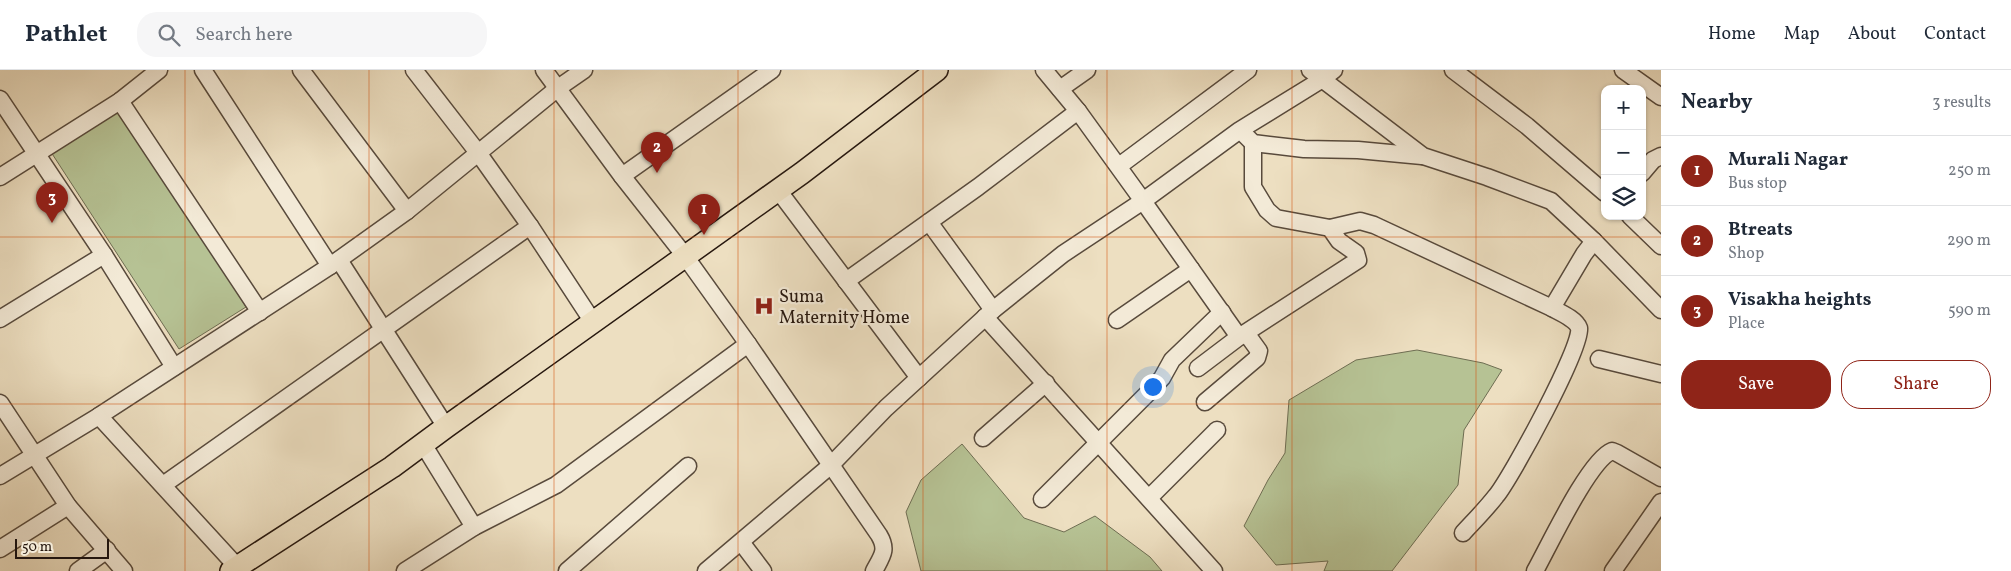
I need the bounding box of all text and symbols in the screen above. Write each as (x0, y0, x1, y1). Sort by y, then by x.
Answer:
search box (137, 12, 487, 57)
text: Pathlet (25, 18, 107, 52)
icon: search (155, 21, 183, 49)
text: Search here (195, 22, 293, 48)
text: Home (1708, 22, 1756, 47)
text: Map (1784, 22, 1820, 47)
text: About (1848, 22, 1896, 47)
text: Contact (1924, 22, 1986, 47)
map controls (1601, 85, 1646, 220)
button: + (1601, 85, 1646, 130)
text: Nearby (1681, 88, 1752, 117)
text: 3 results (1932, 92, 1991, 114)
button: − (1601, 130, 1646, 175)
pin: 2 (641, 132, 673, 173)
text: Murali Nagar (1728, 147, 1848, 173)
text: 1 (1694, 160, 1700, 182)
text: 250 m (1948, 160, 1991, 182)
text: Bus stop (1728, 173, 1787, 195)
button: layers (1601, 175, 1646, 220)
pin: 3 (36, 182, 68, 223)
pin: 1 (688, 194, 720, 235)
text: Btreats (1728, 217, 1793, 243)
text: 2 (1693, 230, 1701, 252)
text: 290 m (1947, 230, 1991, 252)
text: Shop (1728, 243, 1764, 265)
place label: Suma Maternity Home (779, 285, 910, 331)
text: Visakha heights (1728, 287, 1871, 313)
hospital icon: Suma Maternity Home (753, 295, 775, 317)
text: 3 (1693, 300, 1701, 322)
text: 590 m (1948, 300, 1991, 322)
text: Place (1728, 313, 1765, 335)
button: Save (1681, 360, 1831, 409)
button: Share (1841, 360, 1991, 409)
your location (1140, 374, 1166, 400)
scale bar (15, 536, 109, 559)
text: 50 m (22, 538, 52, 557)

